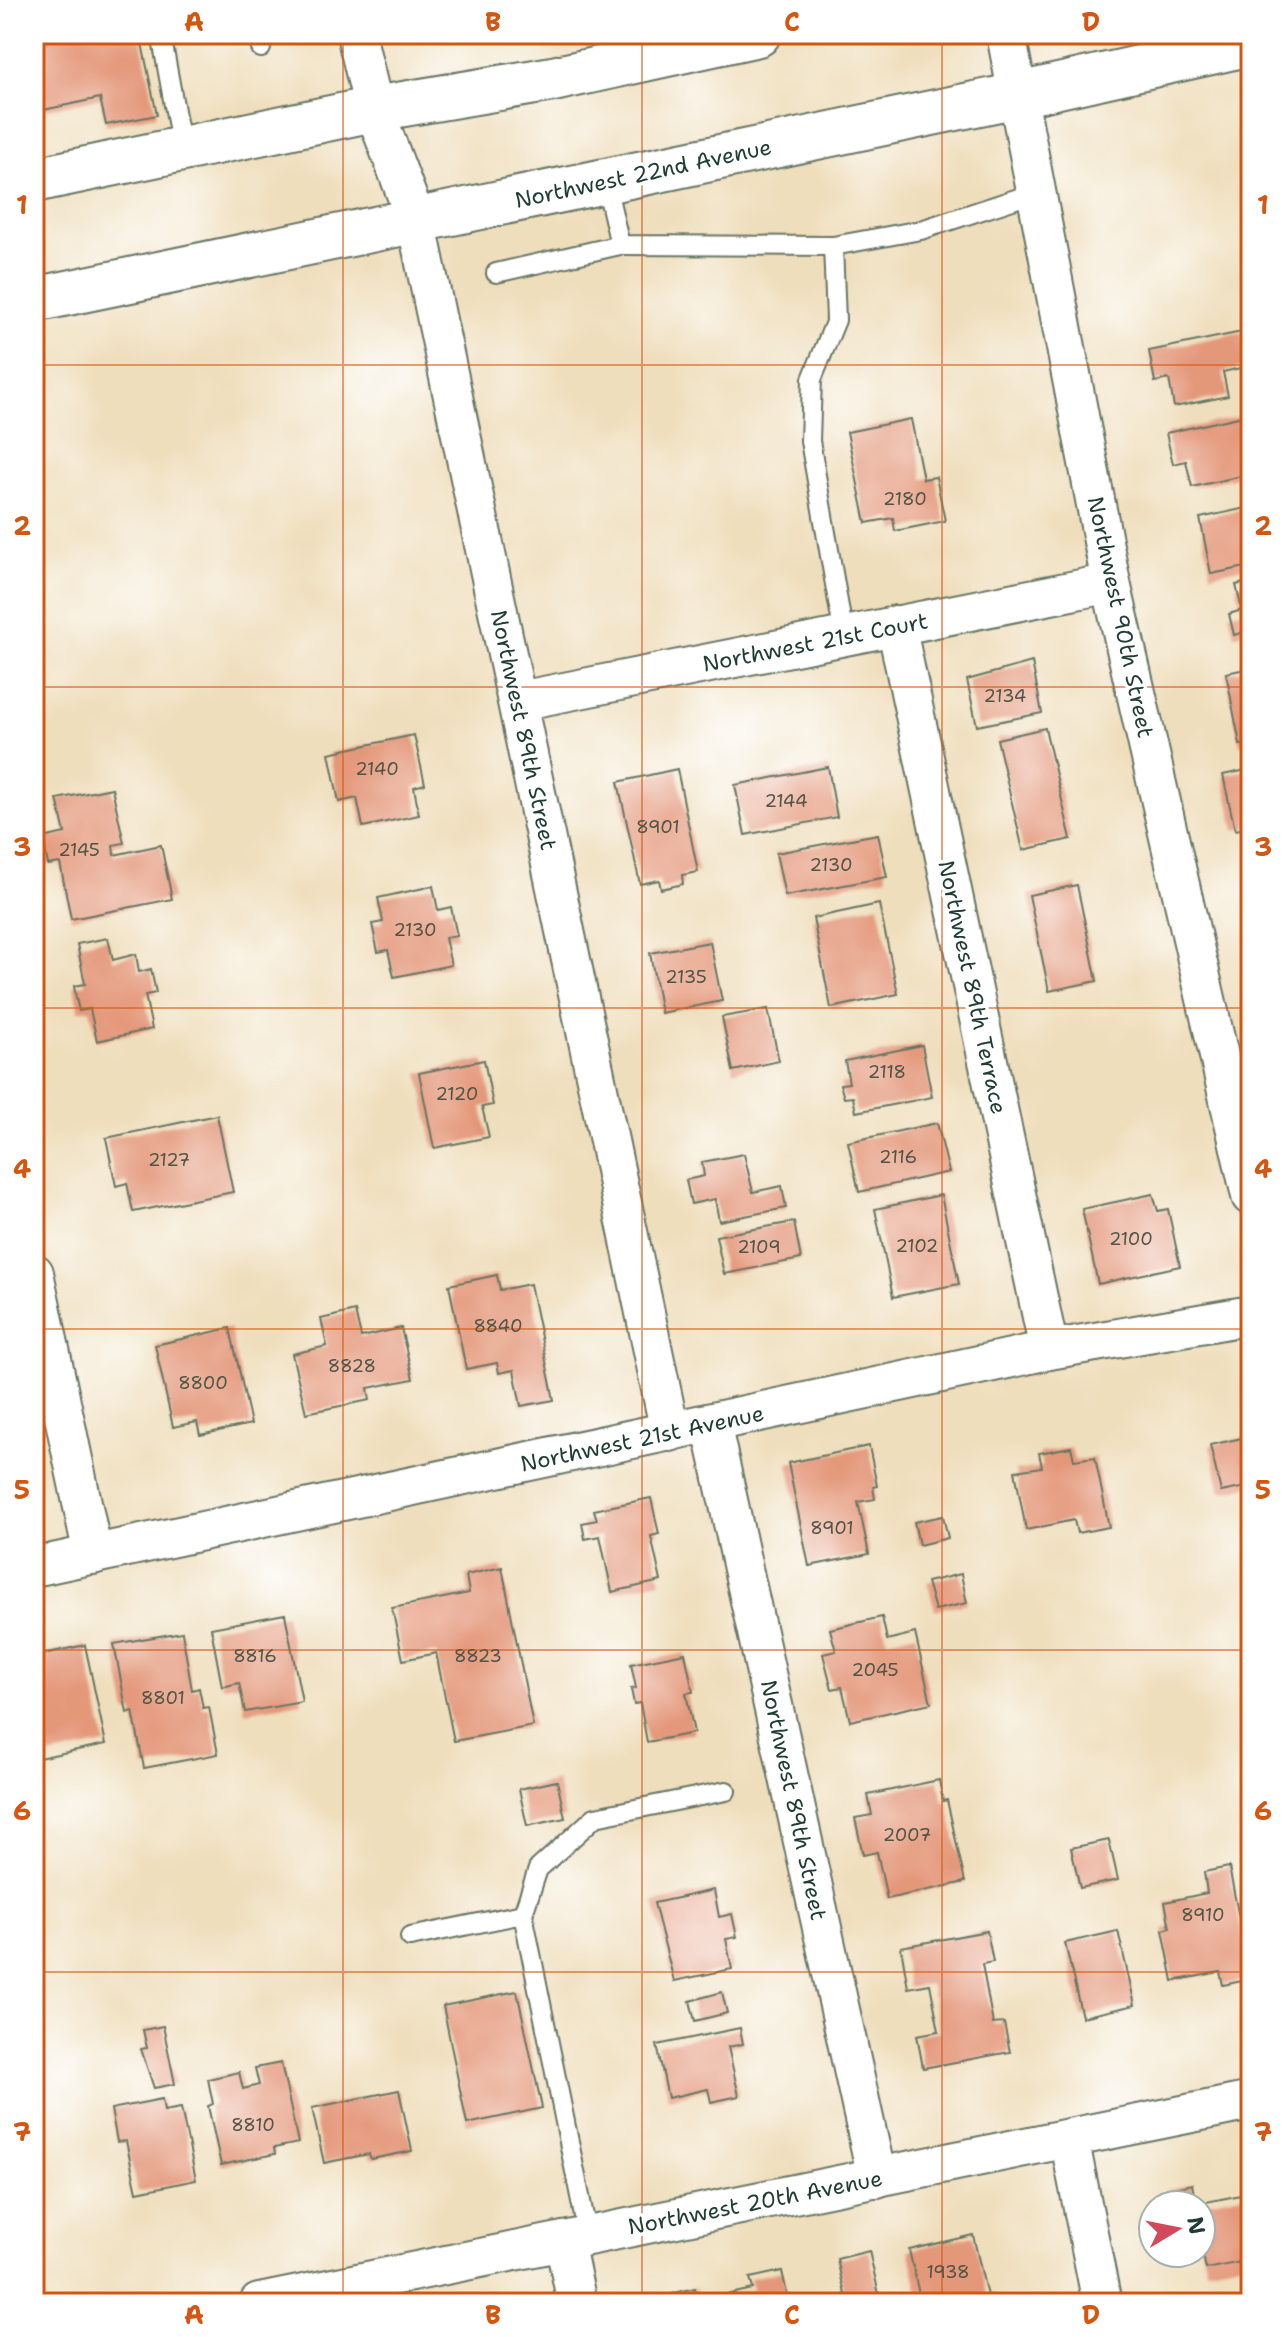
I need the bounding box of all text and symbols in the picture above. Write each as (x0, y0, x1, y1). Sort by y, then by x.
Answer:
text: A (184, 4, 204, 39)
text: B (485, 4, 501, 39)
text: C (784, 4, 800, 39)
text: D (1082, 4, 1100, 39)
street label: Northwest 22nd Avenue (512, 132, 774, 215)
text: 1 (16, 187, 28, 222)
text: 1 (1257, 187, 1269, 222)
house number: 2180 (883, 487, 927, 511)
street label: Northwest 90th Street (1081, 494, 1160, 740)
text: 2 (13, 508, 31, 543)
text: 2 (1254, 508, 1272, 543)
street label: Northwest 21st Court (700, 606, 930, 679)
street label: Northwest 89th Street (484, 607, 563, 853)
house number: 2134 (984, 684, 1026, 708)
house number: 2140 (355, 757, 399, 781)
house number: 2144 (764, 789, 808, 813)
house number: 8901 (636, 815, 680, 839)
text: 3 (13, 829, 31, 864)
text: 3 (1254, 829, 1272, 864)
house number: 2145 (58, 838, 100, 862)
house number: 2130 (809, 853, 853, 877)
street label: Northwest 89th Terrace (931, 858, 1014, 1117)
house number: 2130 (393, 918, 437, 942)
house number: 2135 (665, 965, 707, 989)
house number: 2118 (868, 1060, 906, 1084)
house number: 2120 (436, 1082, 478, 1106)
house number: 2116 (879, 1145, 917, 1169)
house number: 2127 (148, 1148, 190, 1172)
text: 4 (13, 1151, 31, 1186)
text: 4 (1254, 1151, 1272, 1186)
house number: 2100 (1109, 1227, 1153, 1251)
house number: 2102 (896, 1234, 938, 1258)
house number: 2109 (737, 1235, 781, 1259)
house number: 8840 (473, 1314, 523, 1338)
house number: 8828 (328, 1354, 376, 1378)
house number: 8800 (178, 1371, 228, 1395)
street label: Northwest 21st Avenue (518, 1399, 767, 1478)
text: 5 (14, 1472, 30, 1507)
text: 5 (1255, 1472, 1271, 1507)
house number: 8901 (810, 1516, 854, 1540)
house number: 8816 (233, 1644, 277, 1668)
house number: 8823 (454, 1644, 502, 1668)
house number: 2045 (851, 1658, 899, 1682)
street label: Northwest 89th Street (754, 1677, 833, 1923)
house number: 8801 (141, 1686, 185, 1710)
text: 6 (13, 1793, 31, 1828)
text: 6 (1254, 1793, 1272, 1828)
house number: 2007 (883, 1823, 931, 1847)
house number: 8910 (1181, 1903, 1225, 1927)
house number: 8810 (231, 2113, 275, 2137)
text: 7 (13, 2114, 31, 2149)
text: 7 (1254, 2114, 1272, 2149)
street label: Northwest 20th Avenue (625, 2164, 885, 2241)
north arrow (1137, 2189, 1217, 2269)
text: N (1180, 2215, 1212, 2237)
house number: 1938 (926, 2260, 970, 2284)
text: A (184, 2297, 204, 2332)
text: B (485, 2297, 501, 2332)
text: C (784, 2297, 800, 2332)
text: D (1082, 2297, 1100, 2332)

